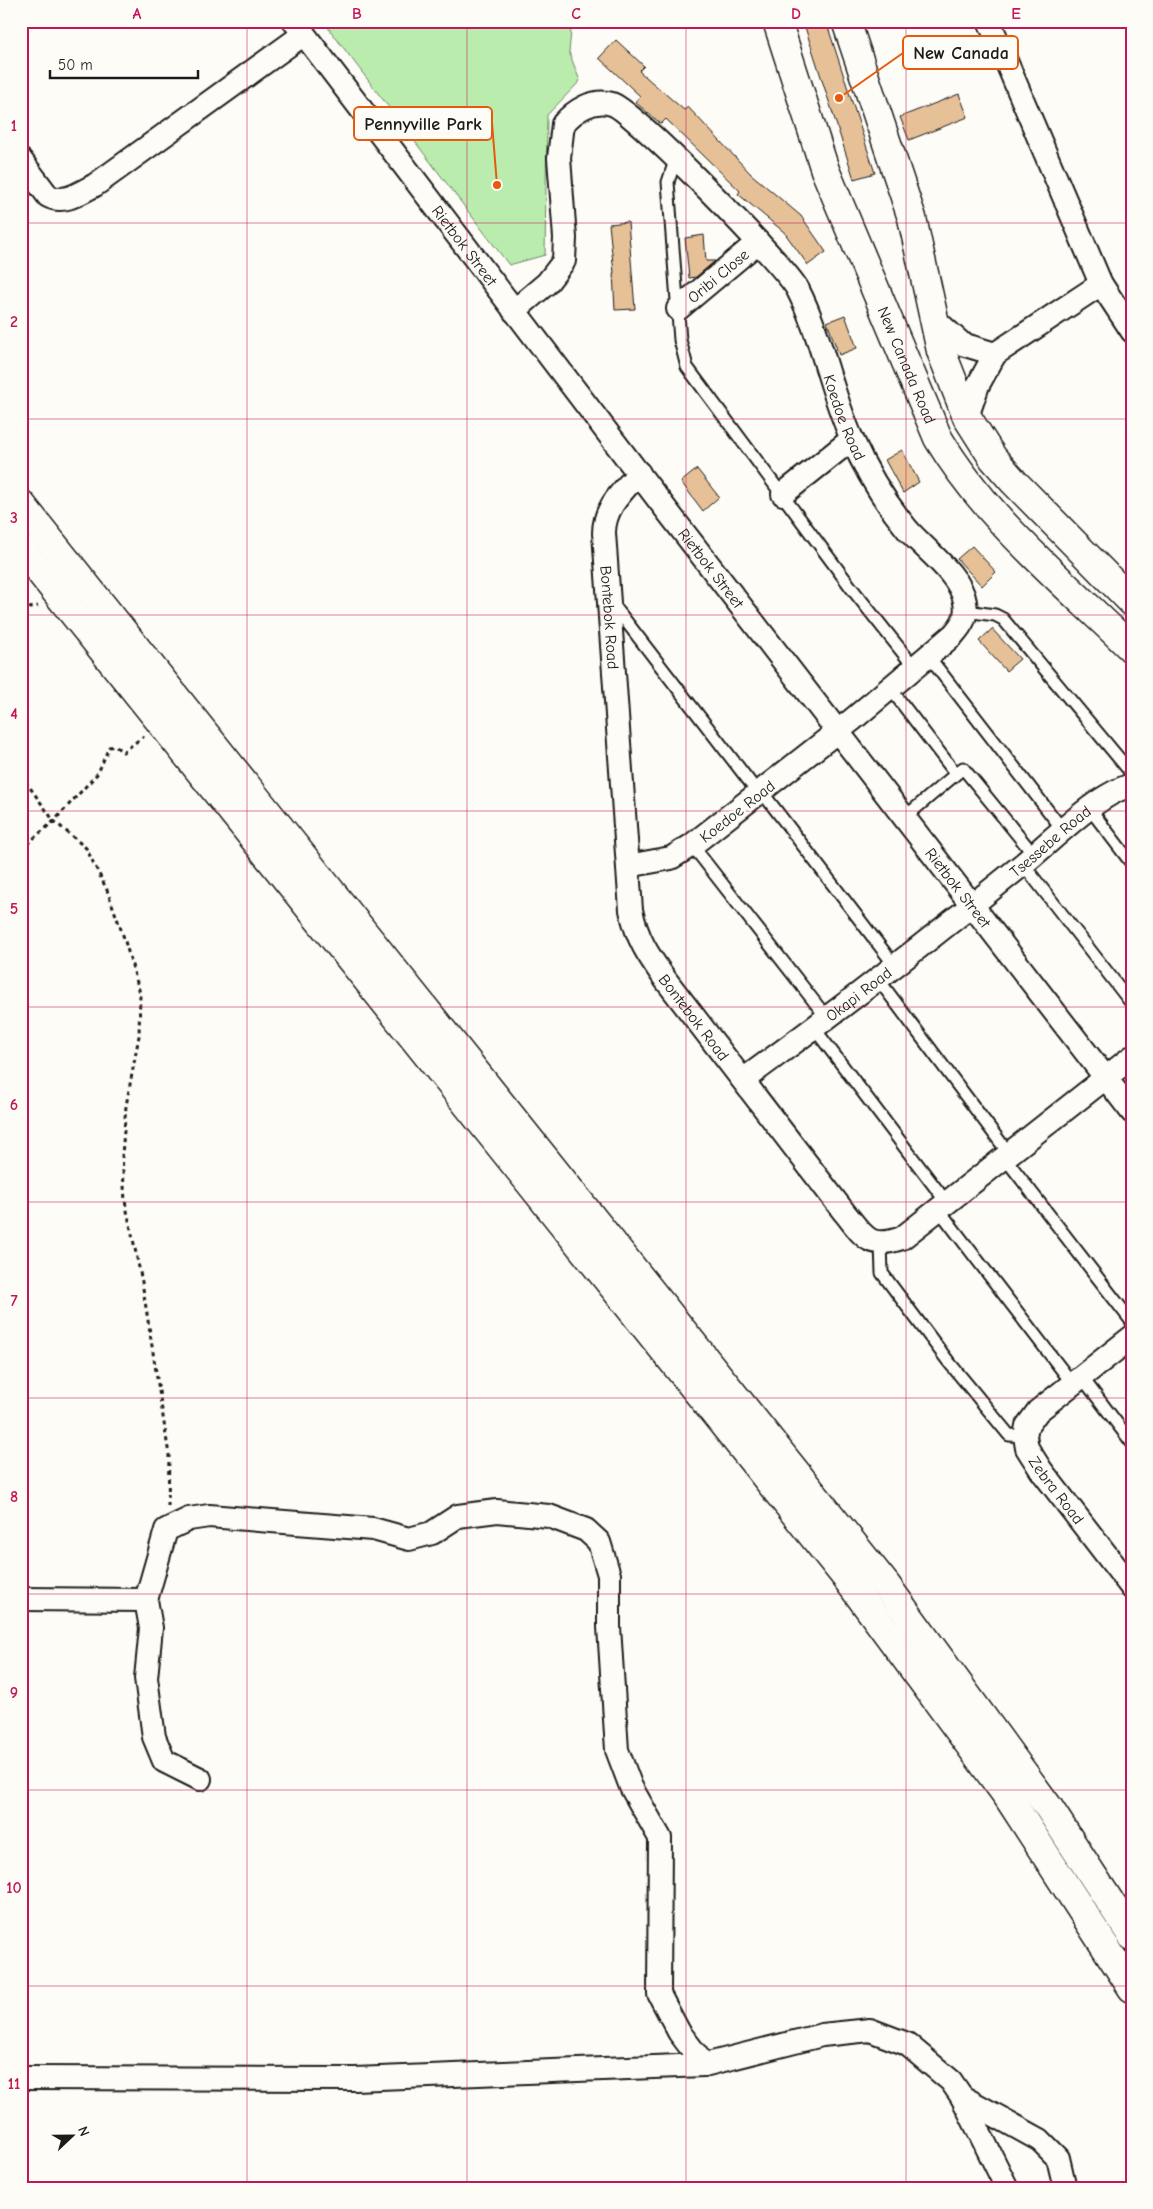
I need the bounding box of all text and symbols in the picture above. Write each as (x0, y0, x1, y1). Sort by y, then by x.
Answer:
text: A (133, 5, 142, 23)
text: B (352, 5, 362, 23)
text: C (571, 5, 581, 23)
text: D (791, 5, 801, 23)
text: E (1011, 5, 1021, 23)
callout: New Canada (903, 36, 1018, 69)
text: New Canada (913, 43, 1009, 64)
scale bar (50, 48, 198, 80)
text: 50 m (58, 56, 93, 74)
callout: Pennyville Park (354, 107, 492, 140)
text: Pennyville Park (364, 114, 482, 135)
text: 1 (11, 117, 17, 135)
street label: Rietbok Street (428, 202, 501, 290)
street label: Oribi Close (684, 246, 753, 307)
street label: New Canada Road (874, 304, 939, 427)
text: 2 (10, 313, 18, 331)
street label: Koedoe Road (819, 372, 869, 463)
text: 3 (10, 509, 18, 527)
street label: Rietbok Street (674, 525, 747, 612)
street label: Bontebok Road (596, 565, 622, 670)
text: 4 (10, 705, 18, 723)
street label: Koedoe Road (696, 777, 779, 847)
street label: Tsessebe Road (1006, 802, 1095, 881)
street label: Rietbok Street (921, 845, 994, 932)
text: 5 (10, 900, 18, 918)
street label: Okapi Road (823, 964, 896, 1026)
street label: Bontebok Road (655, 971, 732, 1065)
text: 6 (10, 1096, 18, 1114)
text: 7 (10, 1292, 18, 1310)
street label: Zebra Road (1025, 1453, 1087, 1528)
text: 8 (10, 1488, 18, 1506)
text: 9 (10, 1684, 18, 1702)
text: 10 (6, 1879, 22, 1897)
text: 11 (8, 2075, 20, 2093)
north arrow (48, 2112, 98, 2162)
text: N (74, 2124, 93, 2139)

